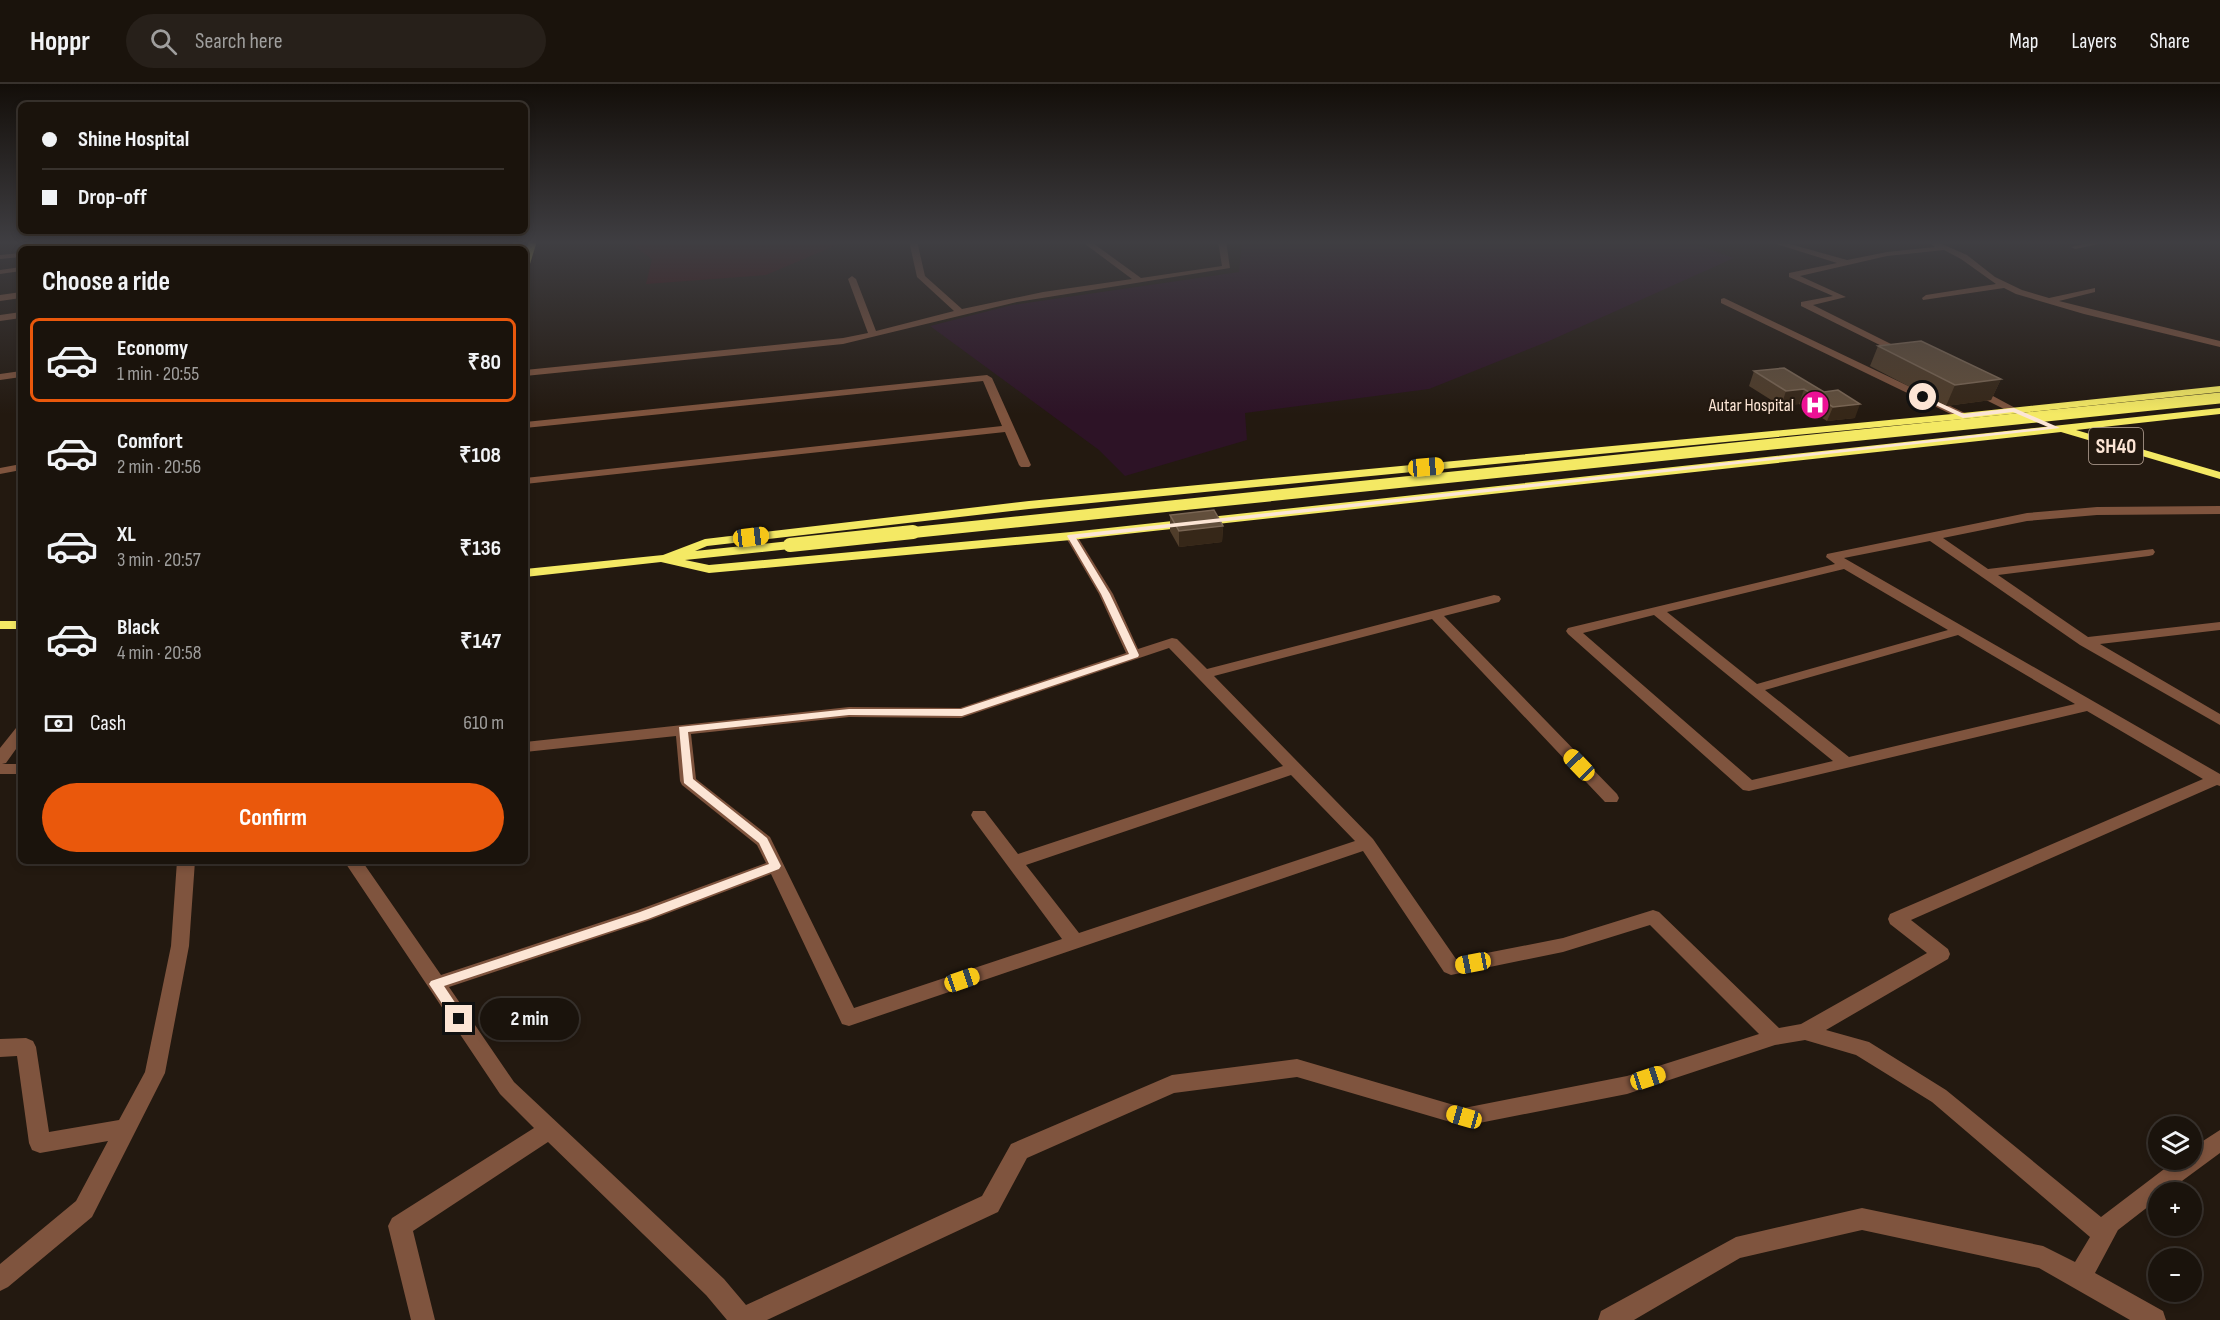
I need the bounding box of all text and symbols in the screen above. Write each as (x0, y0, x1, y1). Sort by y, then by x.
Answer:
search box (126, 14, 546, 68)
text: Hoppr (30, 25, 90, 58)
icon: search (147, 25, 180, 58)
text: Search here (195, 28, 282, 55)
text: Map (2009, 29, 2038, 54)
text: Layers (2071, 29, 2117, 54)
text: Share (2150, 29, 2190, 54)
text: Shine Hospital (78, 126, 189, 153)
text: Drop-off (78, 184, 147, 211)
text: Choose a ride (42, 266, 170, 298)
icon: car (45, 333, 99, 387)
text: Economy (117, 335, 188, 362)
text: ₹80 (468, 349, 501, 376)
text: 1 min · 20:55 (117, 362, 199, 386)
route start (1909, 383, 1936, 410)
hospital icon: Autar Hospital (1799, 389, 1831, 421)
place label: Autar Hospital (1708, 395, 1794, 416)
icon: car (45, 426, 99, 480)
text: Comfort (117, 428, 183, 455)
road number: SH40 (2089, 428, 2143, 464)
text: ₹108 (459, 442, 501, 469)
text: 2 min · 20:56 (117, 455, 201, 479)
car (1407, 456, 1445, 478)
icon: car (45, 519, 99, 573)
text: XL (117, 521, 136, 548)
car (732, 526, 770, 548)
text: ₹136 (460, 535, 501, 562)
text: 3 min · 20:57 (117, 548, 201, 572)
icon: car (45, 612, 99, 666)
text: Black (117, 614, 159, 641)
text: ₹147 (460, 628, 501, 655)
text: 4 min · 20:58 (117, 641, 202, 665)
icon: cash (42, 707, 75, 740)
text: Cash (90, 710, 126, 737)
text: 610 m (463, 711, 504, 735)
car (1560, 746, 1598, 784)
button: Confirm (42, 783, 504, 852)
car (1454, 951, 1492, 975)
car (942, 966, 982, 994)
callout: 2 min (480, 998, 579, 1040)
route end (445, 1005, 472, 1032)
text: 2 min (510, 1007, 549, 1031)
car (1628, 1064, 1668, 1092)
car (1444, 1103, 1484, 1131)
map controls (2148, 1116, 2202, 1302)
button: layers (2148, 1116, 2202, 1170)
button: + (2148, 1182, 2202, 1236)
button: − (2148, 1248, 2202, 1302)

